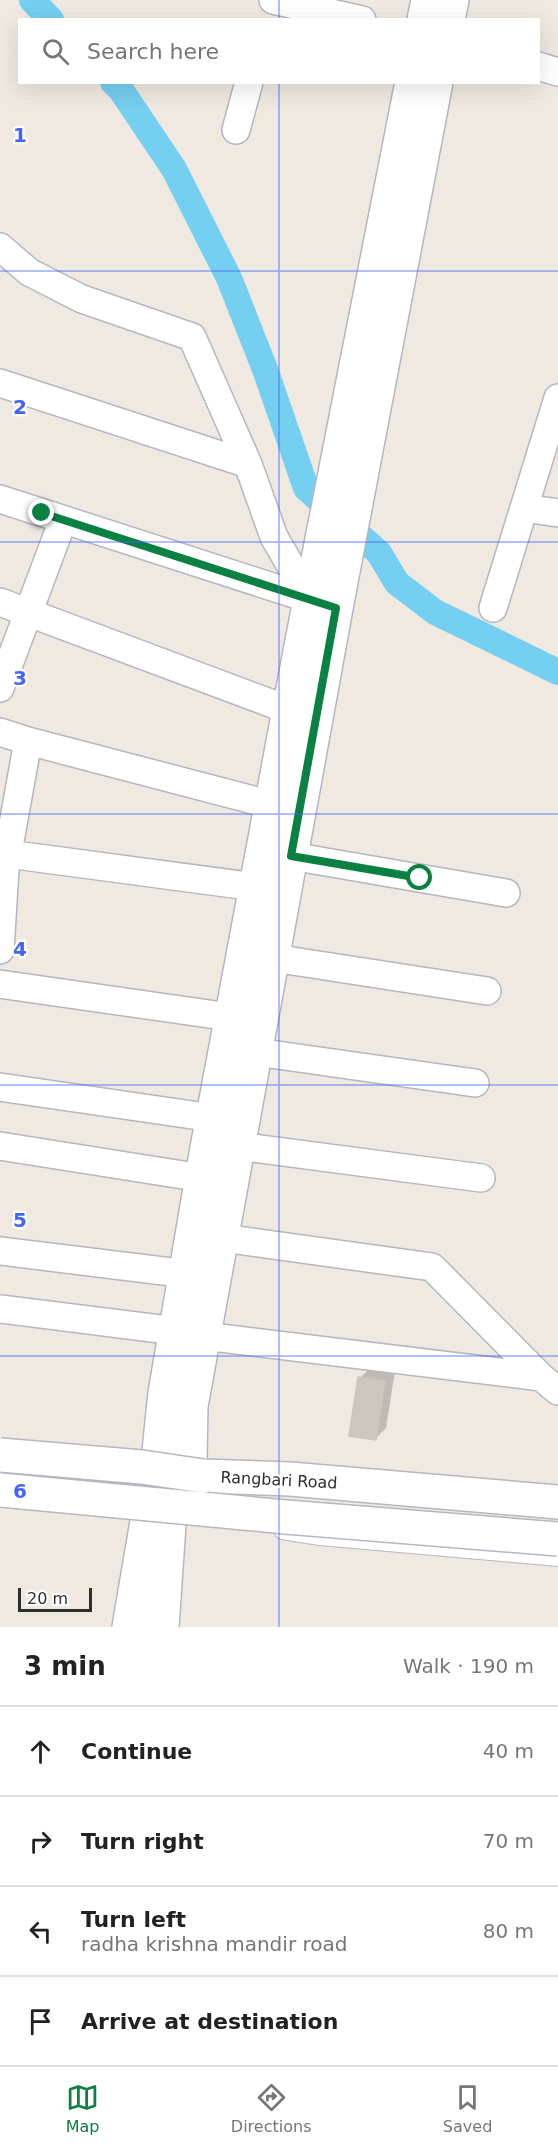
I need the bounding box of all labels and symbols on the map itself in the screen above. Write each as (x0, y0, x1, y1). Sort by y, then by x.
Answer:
text: 1 (13, 123, 27, 147)
text: 2 (13, 395, 27, 419)
route end (28, 499, 54, 525)
text: 3 (13, 666, 27, 690)
route start (406, 864, 432, 890)
text: 4 (13, 937, 27, 961)
text: 5 (13, 1208, 27, 1232)
street label: Rangbari Road (220, 1467, 338, 1493)
text: 6 (13, 1479, 27, 1503)
scale bar (18, 1585, 92, 1612)

